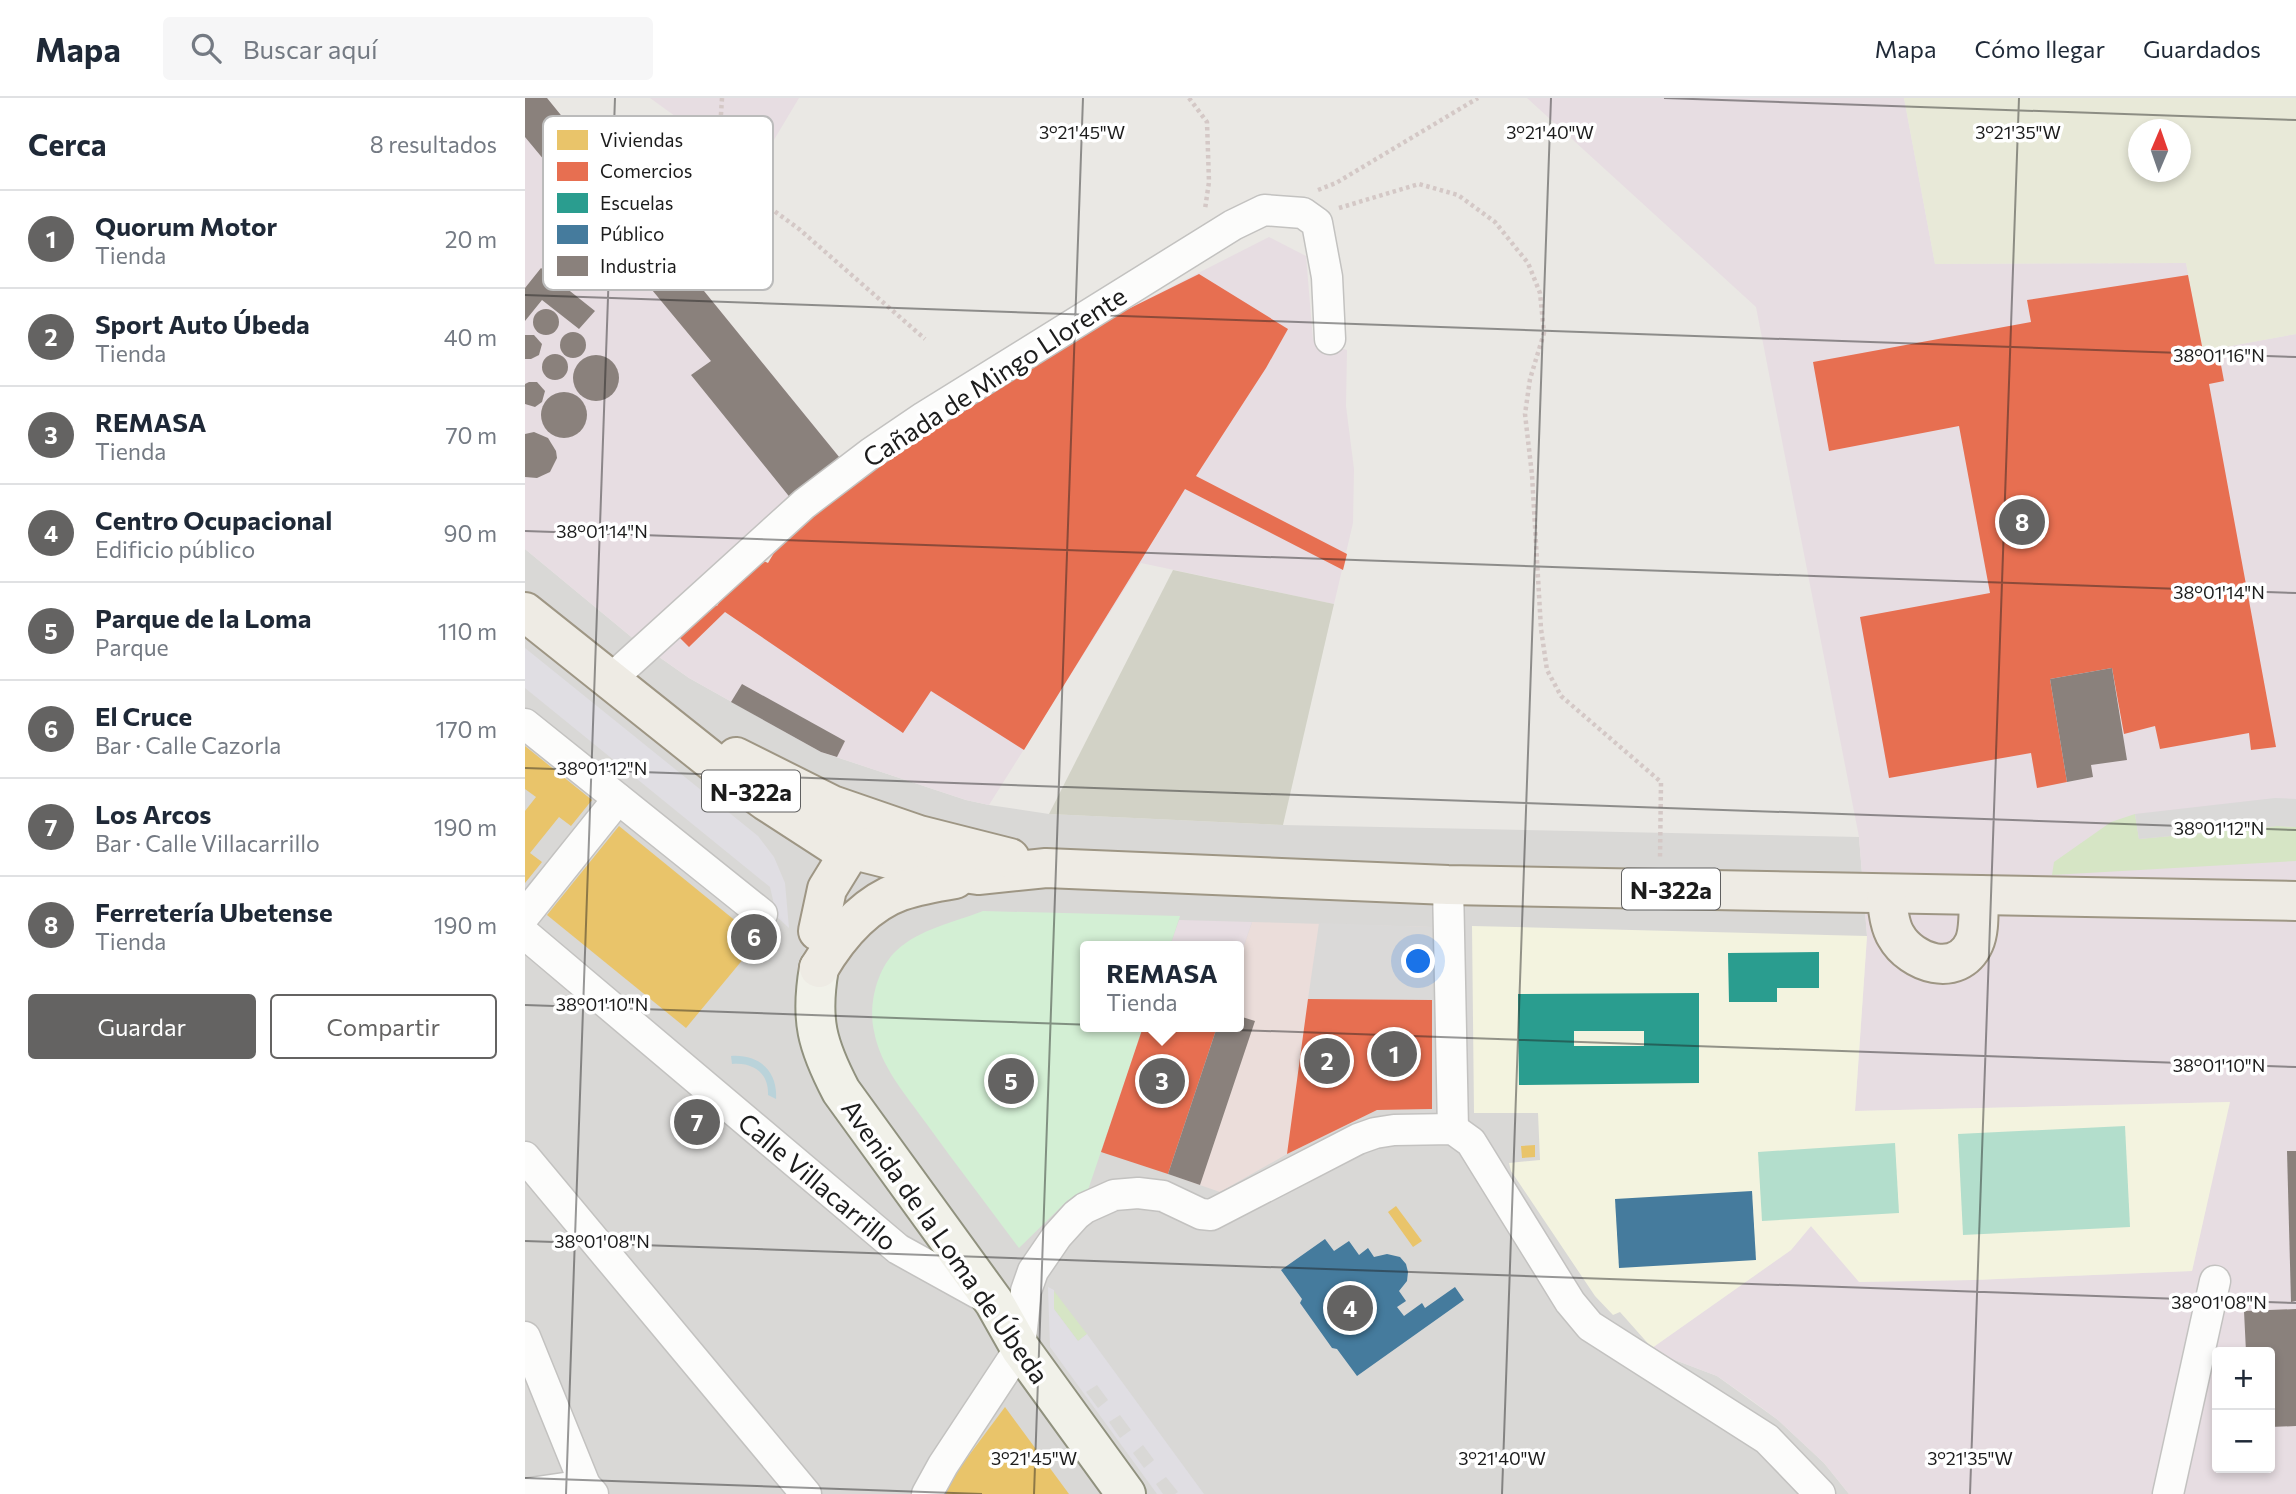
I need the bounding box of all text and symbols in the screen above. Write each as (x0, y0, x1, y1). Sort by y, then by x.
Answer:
search box (163, 17, 653, 80)
text: Mapa (35, 28, 121, 69)
icon: search (187, 29, 225, 67)
text: Buscar aquí (243, 33, 378, 64)
text: Mapa (1874, 34, 1937, 63)
text: Cómo llegar (1975, 34, 2105, 63)
text: Guardados (2143, 34, 2261, 63)
legend (543, 116, 773, 290)
north arrow (2128, 119, 2191, 182)
text: 3°21'45"W (1039, 121, 1125, 143)
text: 3°21'40"W (1506, 121, 1594, 143)
text: 3°21'35"W (1975, 121, 2061, 143)
text: Cerca (28, 125, 107, 162)
text: Viviendas (600, 128, 683, 151)
text: 8 resultados (370, 130, 497, 158)
text: Comercios (600, 159, 692, 182)
text: Escuelas (600, 191, 673, 214)
text: Quorum Motor (95, 210, 277, 241)
text: Público (600, 222, 664, 245)
text: 1 (46, 225, 56, 253)
text: 20 m (445, 225, 497, 253)
text: Tienda (95, 241, 166, 269)
text: Industria (600, 254, 677, 277)
street label: Cañada de Mingo Llorente (856, 279, 1132, 473)
text: Sport Auto Úbeda (95, 308, 310, 339)
text: 2 (44, 323, 58, 351)
text: 40 m (444, 323, 497, 351)
text: Tienda (95, 339, 166, 367)
text: 38°01'16"N (2173, 344, 2265, 366)
text: REMASA (95, 406, 207, 437)
text: 3 (44, 421, 58, 449)
text: 70 m (445, 421, 497, 449)
text: Tienda (95, 437, 166, 465)
pin: 8 (1999, 496, 2045, 548)
text: Centro Ocupacional (95, 504, 332, 535)
text: 4 (44, 519, 58, 547)
text: 90 m (444, 519, 497, 547)
text: 38°01'14"N (556, 520, 648, 542)
text: Edificio público (95, 535, 255, 563)
text: 38°01'14"N (2173, 581, 2265, 603)
text: Parque de la Loma (95, 602, 311, 633)
text: 5 (44, 617, 58, 645)
text: 110 m (438, 617, 497, 645)
text: Parque (95, 633, 169, 661)
text: El Cruce (95, 700, 192, 731)
text: 6 (44, 715, 58, 743)
text: 170 m (436, 715, 497, 743)
text: Bar · Calle Cazorla (95, 731, 281, 759)
text: 38°01'12"N (557, 757, 647, 779)
road number: N-322a (702, 770, 800, 812)
text: Los Arcos (95, 798, 212, 829)
text: 7 (45, 813, 57, 841)
text: 190 m (434, 813, 497, 841)
text: 38°01'12"N (2174, 817, 2264, 839)
text: Bar · Calle Villacarrillo (95, 829, 320, 857)
road number: N-322a (1622, 868, 1720, 910)
text: Ferretería Ubetense (95, 896, 333, 927)
text: 8 (44, 911, 58, 939)
text: 190 m (434, 911, 497, 939)
pin: 6 (731, 911, 777, 963)
text: Tienda (95, 927, 166, 955)
popup (1080, 941, 1244, 1032)
your location (1401, 944, 1435, 978)
text: REMASA (1106, 957, 1218, 988)
text: Tienda (1106, 988, 1178, 1016)
text: 38°01'10"N (556, 993, 648, 1015)
button: Guardar (28, 994, 256, 1059)
button: Compartir (270, 994, 497, 1059)
pin: 1 (1371, 1028, 1417, 1080)
pin: 2 (1304, 1035, 1350, 1087)
text: 38°01'10"N (2173, 1054, 2265, 1076)
pin: 5 (988, 1055, 1034, 1107)
pin: 3 (1139, 1055, 1185, 1107)
street label: Avenida de la Loma de Úbeda (836, 1093, 1056, 1389)
pin: 7 (674, 1096, 720, 1148)
street label: Calle Villacarrillo (732, 1106, 904, 1256)
text: 38°01'08"N (554, 1230, 650, 1252)
pin: 4 (1327, 1282, 1373, 1334)
text: 38°01'08"N (2171, 1291, 2267, 1313)
map controls (2212, 1347, 2275, 1473)
button: + (2212, 1347, 2275, 1410)
button: − (2212, 1410, 2275, 1473)
text: 3°21'45"W (991, 1447, 1077, 1469)
text: 3°21'40"W (1458, 1447, 1546, 1469)
text: 3°21'35"W (1927, 1447, 2013, 1469)

